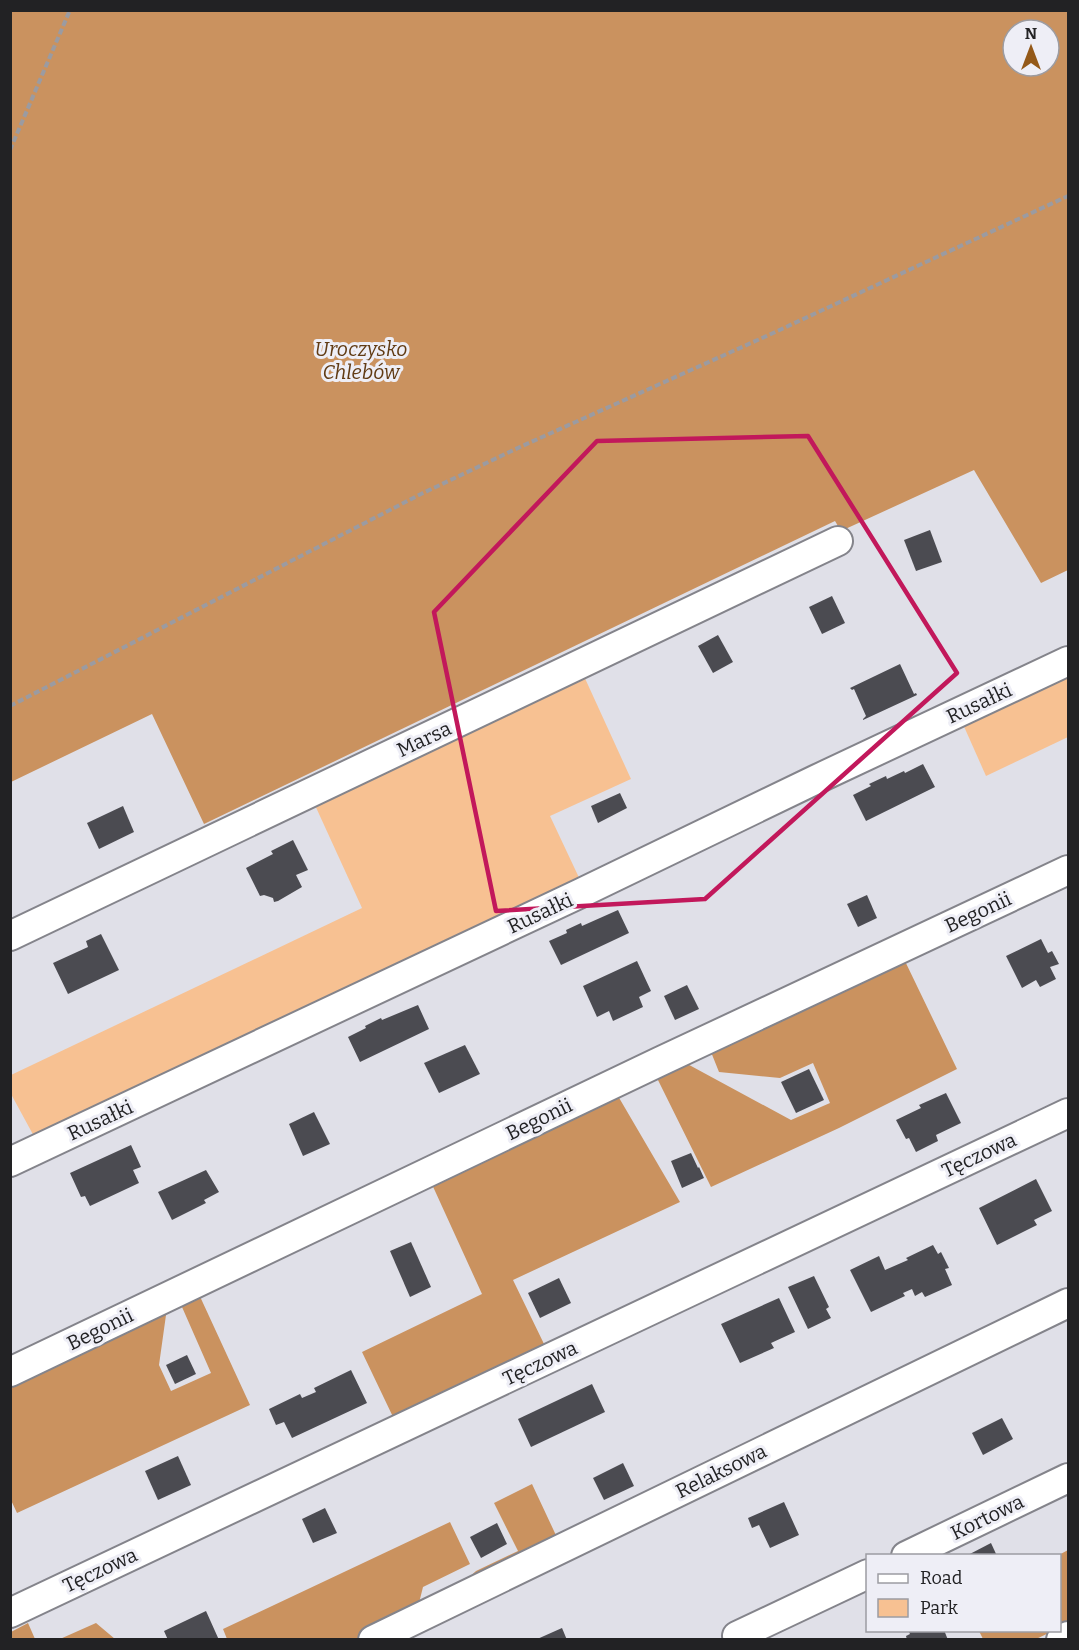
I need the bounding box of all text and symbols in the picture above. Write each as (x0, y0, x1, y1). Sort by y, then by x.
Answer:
north arrow (1001, 18, 1061, 78)
text: N (1025, 24, 1037, 43)
park label: Uroczysko Chlebów (315, 337, 407, 384)
street label: Rusałki (942, 677, 1016, 729)
street label: Marsa (393, 716, 455, 762)
street label: Begonii (941, 886, 1015, 938)
street label: Rusałki (503, 887, 577, 939)
street label: Begonii (502, 1093, 576, 1145)
street label: Rusałki (63, 1094, 137, 1146)
street label: Tęczowa (938, 1127, 1020, 1183)
street label: Begonii (63, 1303, 137, 1355)
street label: Tęczowa (499, 1335, 581, 1391)
street label: Relaksowa (672, 1439, 770, 1503)
street label: Kortowa (947, 1489, 1027, 1545)
street label: Tęczowa (59, 1542, 141, 1598)
legend (866, 1554, 1061, 1632)
text: Road (920, 1567, 963, 1589)
text: Park (920, 1597, 959, 1619)

